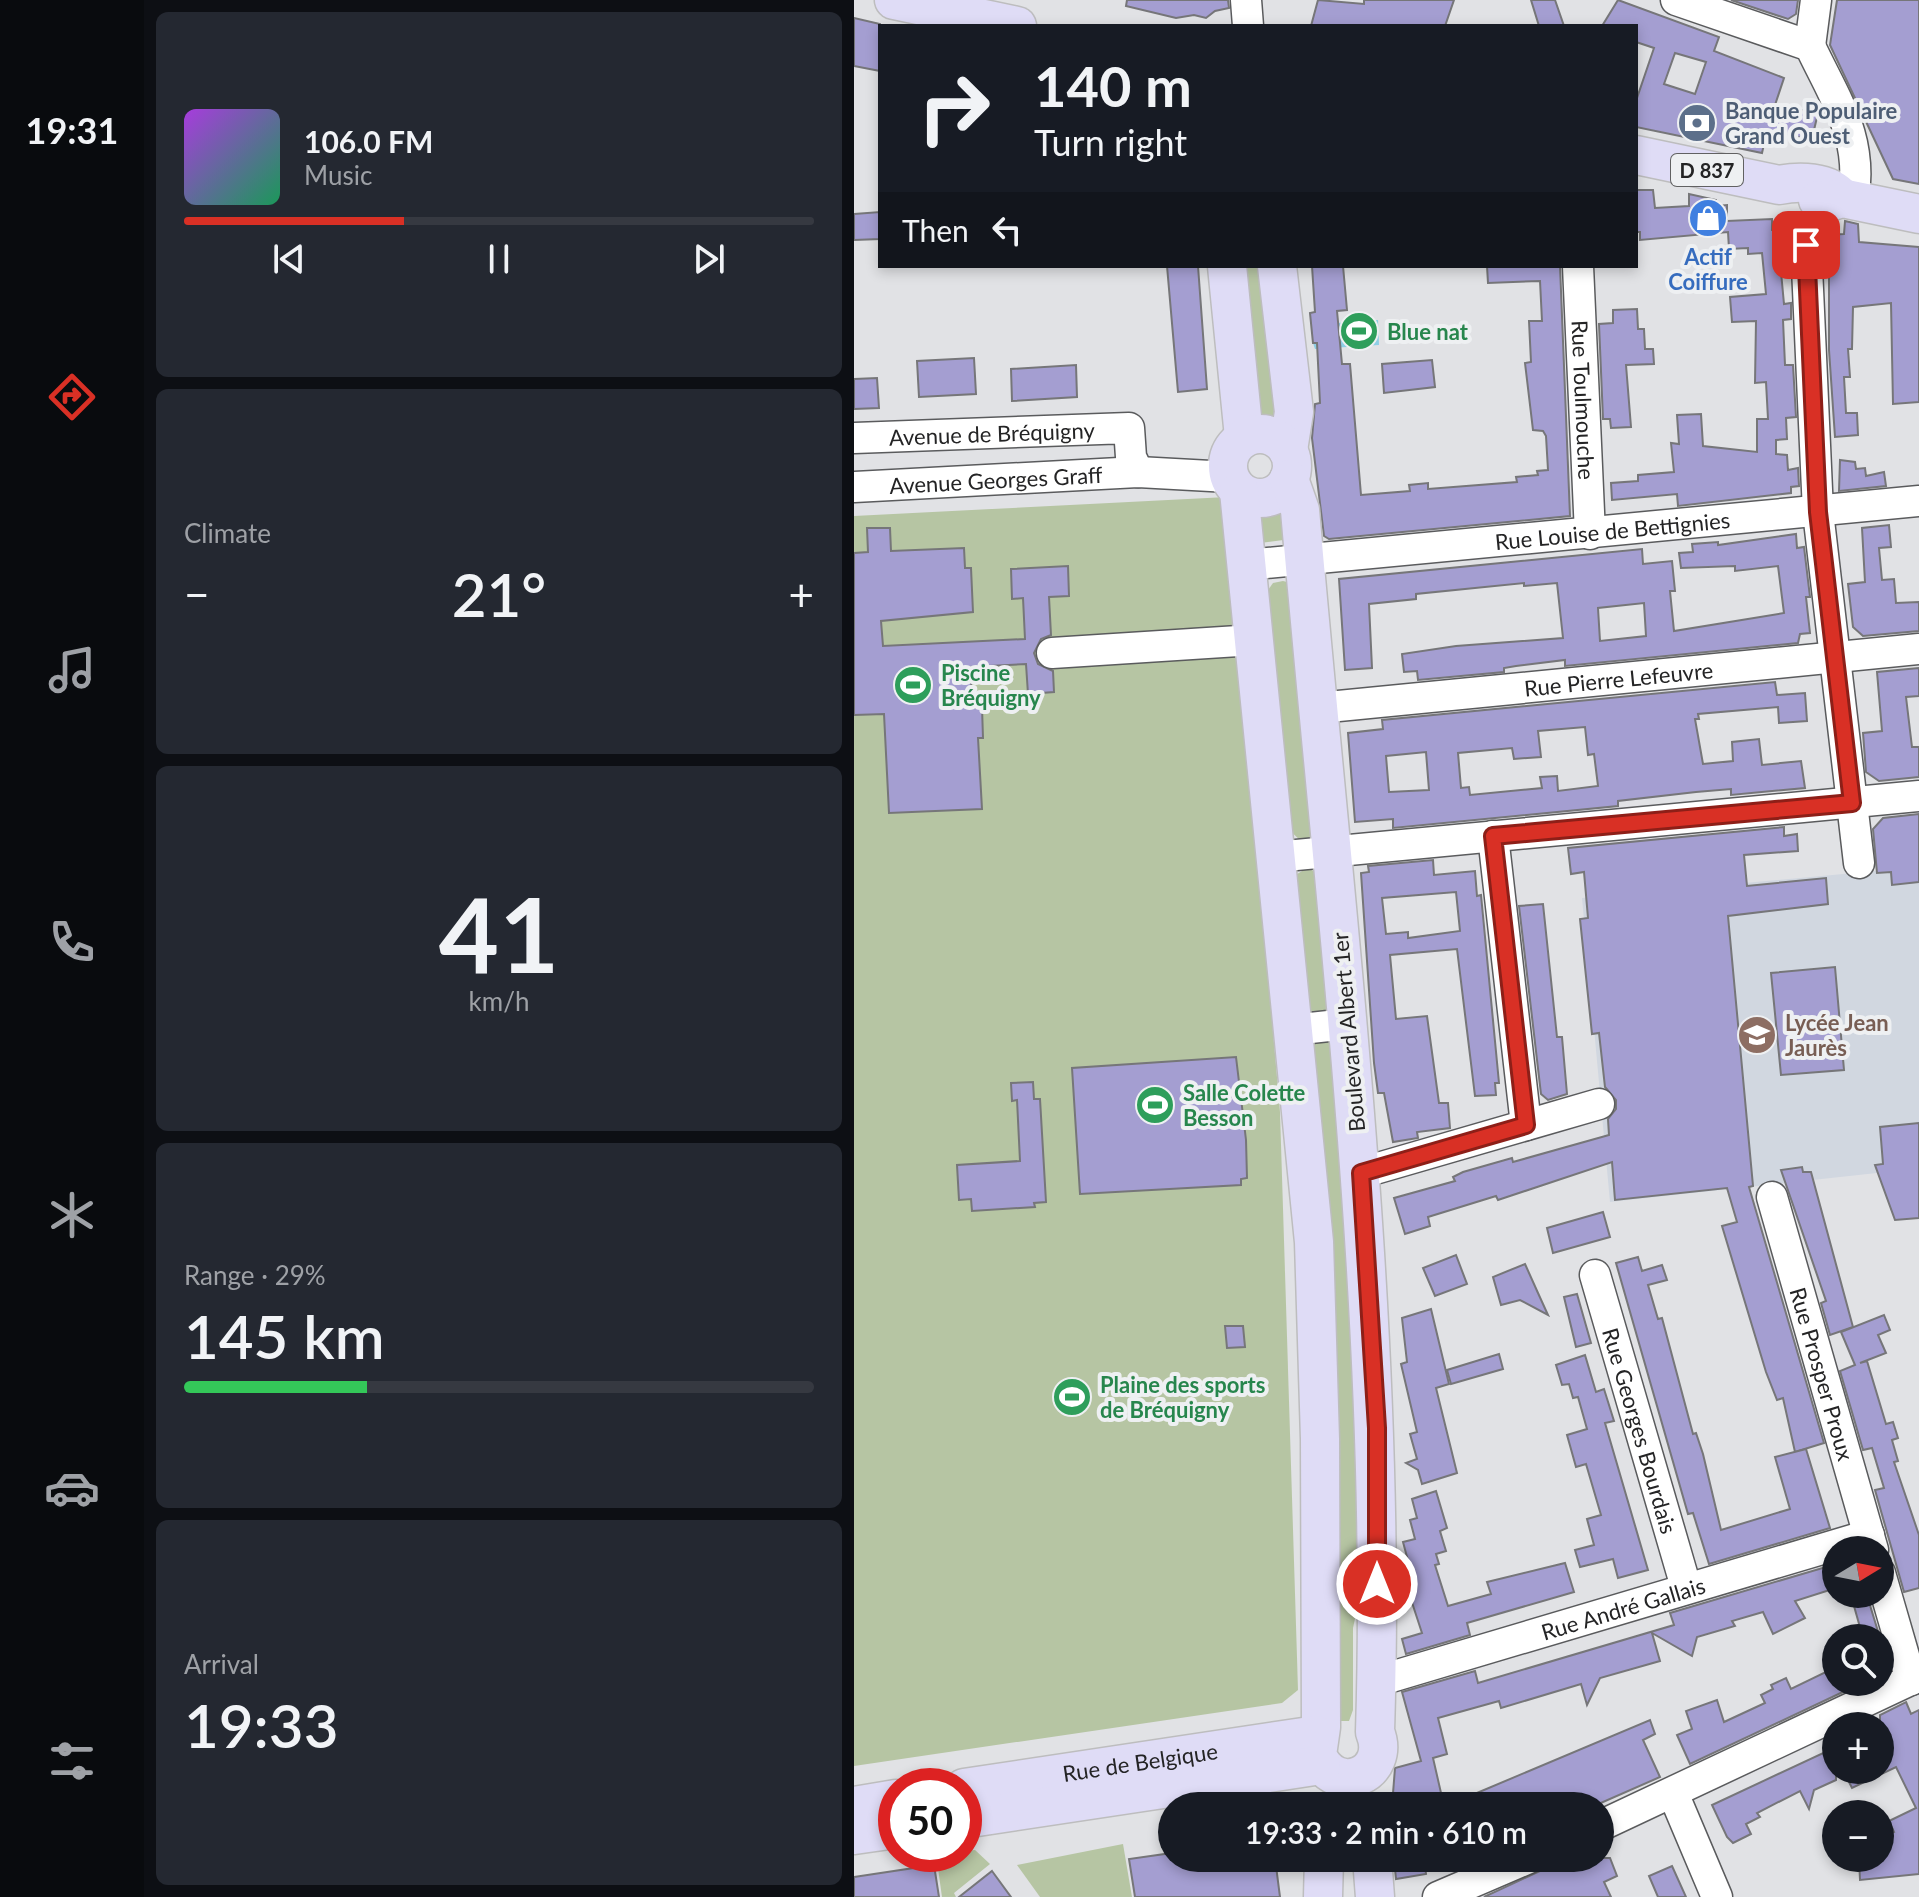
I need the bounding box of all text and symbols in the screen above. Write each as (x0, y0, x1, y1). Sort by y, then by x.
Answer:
text: 140 m (1034, 52, 1192, 119)
icon: right (902, 56, 1006, 160)
place label: Banque Populaire Grand Ouest (1725, 97, 1898, 149)
bank icon: Banque Populaire Grand Ouest (1676, 102, 1718, 144)
text: 19:31 (26, 108, 118, 152)
text: Turn right (1034, 120, 1187, 164)
text: 106.0 FM (304, 123, 433, 159)
road number: D 837 (1671, 154, 1743, 186)
text: Music (304, 159, 372, 191)
shop icon: Actif Coiffure (1687, 197, 1729, 239)
icon: left (985, 208, 1029, 252)
pin (1772, 211, 1840, 279)
text: Then (902, 212, 969, 248)
icon: arrive (1784, 223, 1828, 267)
icon: previous (267, 237, 311, 281)
icon: pause (477, 237, 521, 281)
icon: next (687, 237, 731, 281)
place label: Actif Coiffure (1668, 243, 1748, 295)
sports icon: Blue nat (1338, 310, 1380, 352)
place label: Blue nat (1387, 318, 1469, 345)
street label: Rue Toulmouche (1567, 319, 1601, 480)
icon: directions (44, 369, 100, 425)
street label: Avenue de Bréquigny (889, 416, 1096, 450)
street label: Avenue Georges Graff (888, 460, 1103, 499)
street label: Rue Louise de Bettignies (1494, 506, 1731, 555)
text: Climate (184, 517, 271, 549)
text: 21° (452, 558, 546, 630)
text: − (184, 568, 210, 620)
text: + (788, 568, 814, 620)
icon: music (44, 642, 100, 698)
street label: Rue Pierre Lefeuvre (1523, 656, 1714, 701)
place label: Piscine Bréquigny (941, 659, 1041, 711)
sports icon: Piscine Bréquigny (892, 664, 934, 706)
text: 41 (439, 870, 559, 995)
icon: phone (44, 914, 100, 970)
street label: Boulevard Albert 1er (1326, 931, 1370, 1133)
text: km/h (469, 985, 529, 1017)
place label: Lycée Jean Jaurès (1785, 1009, 1889, 1061)
school or university icon: Lycée Jean Jaurès (1736, 1014, 1778, 1056)
place label: Salle Colette Besson (1183, 1079, 1306, 1131)
sports icon: Salle Colette Besson (1134, 1084, 1176, 1126)
icon: climate (44, 1187, 100, 1243)
text: Range · 29% (184, 1259, 326, 1291)
street label: Rue Prosper Proux (1785, 1284, 1860, 1464)
text: 145 km (184, 1300, 385, 1372)
street label: Rue Georges Bourdais (1598, 1324, 1683, 1537)
place label: Plaine des sports de Bréquigny (1100, 1371, 1265, 1423)
sports icon: Plaine des sports de Bréquigny (1051, 1376, 1093, 1418)
icon: car (44, 1460, 100, 1516)
north arrow (1822, 1536, 1894, 1608)
map controls (1822, 1536, 1894, 1872)
position arrow (1335, 1542, 1419, 1626)
street label: Rue André Gallais (1538, 1571, 1708, 1645)
button: search (1822, 1624, 1894, 1696)
text: Arrival (184, 1648, 259, 1680)
text: 19:33 (184, 1689, 338, 1761)
button: + (1822, 1712, 1894, 1784)
icon: filters (44, 1733, 100, 1789)
street label: Rue de Belgique (1061, 1737, 1219, 1787)
speed limit sign: 50 (878, 1768, 982, 1872)
button: − (1822, 1800, 1894, 1872)
text: 19:33 · 2 min · 610 m (1245, 1814, 1527, 1850)

